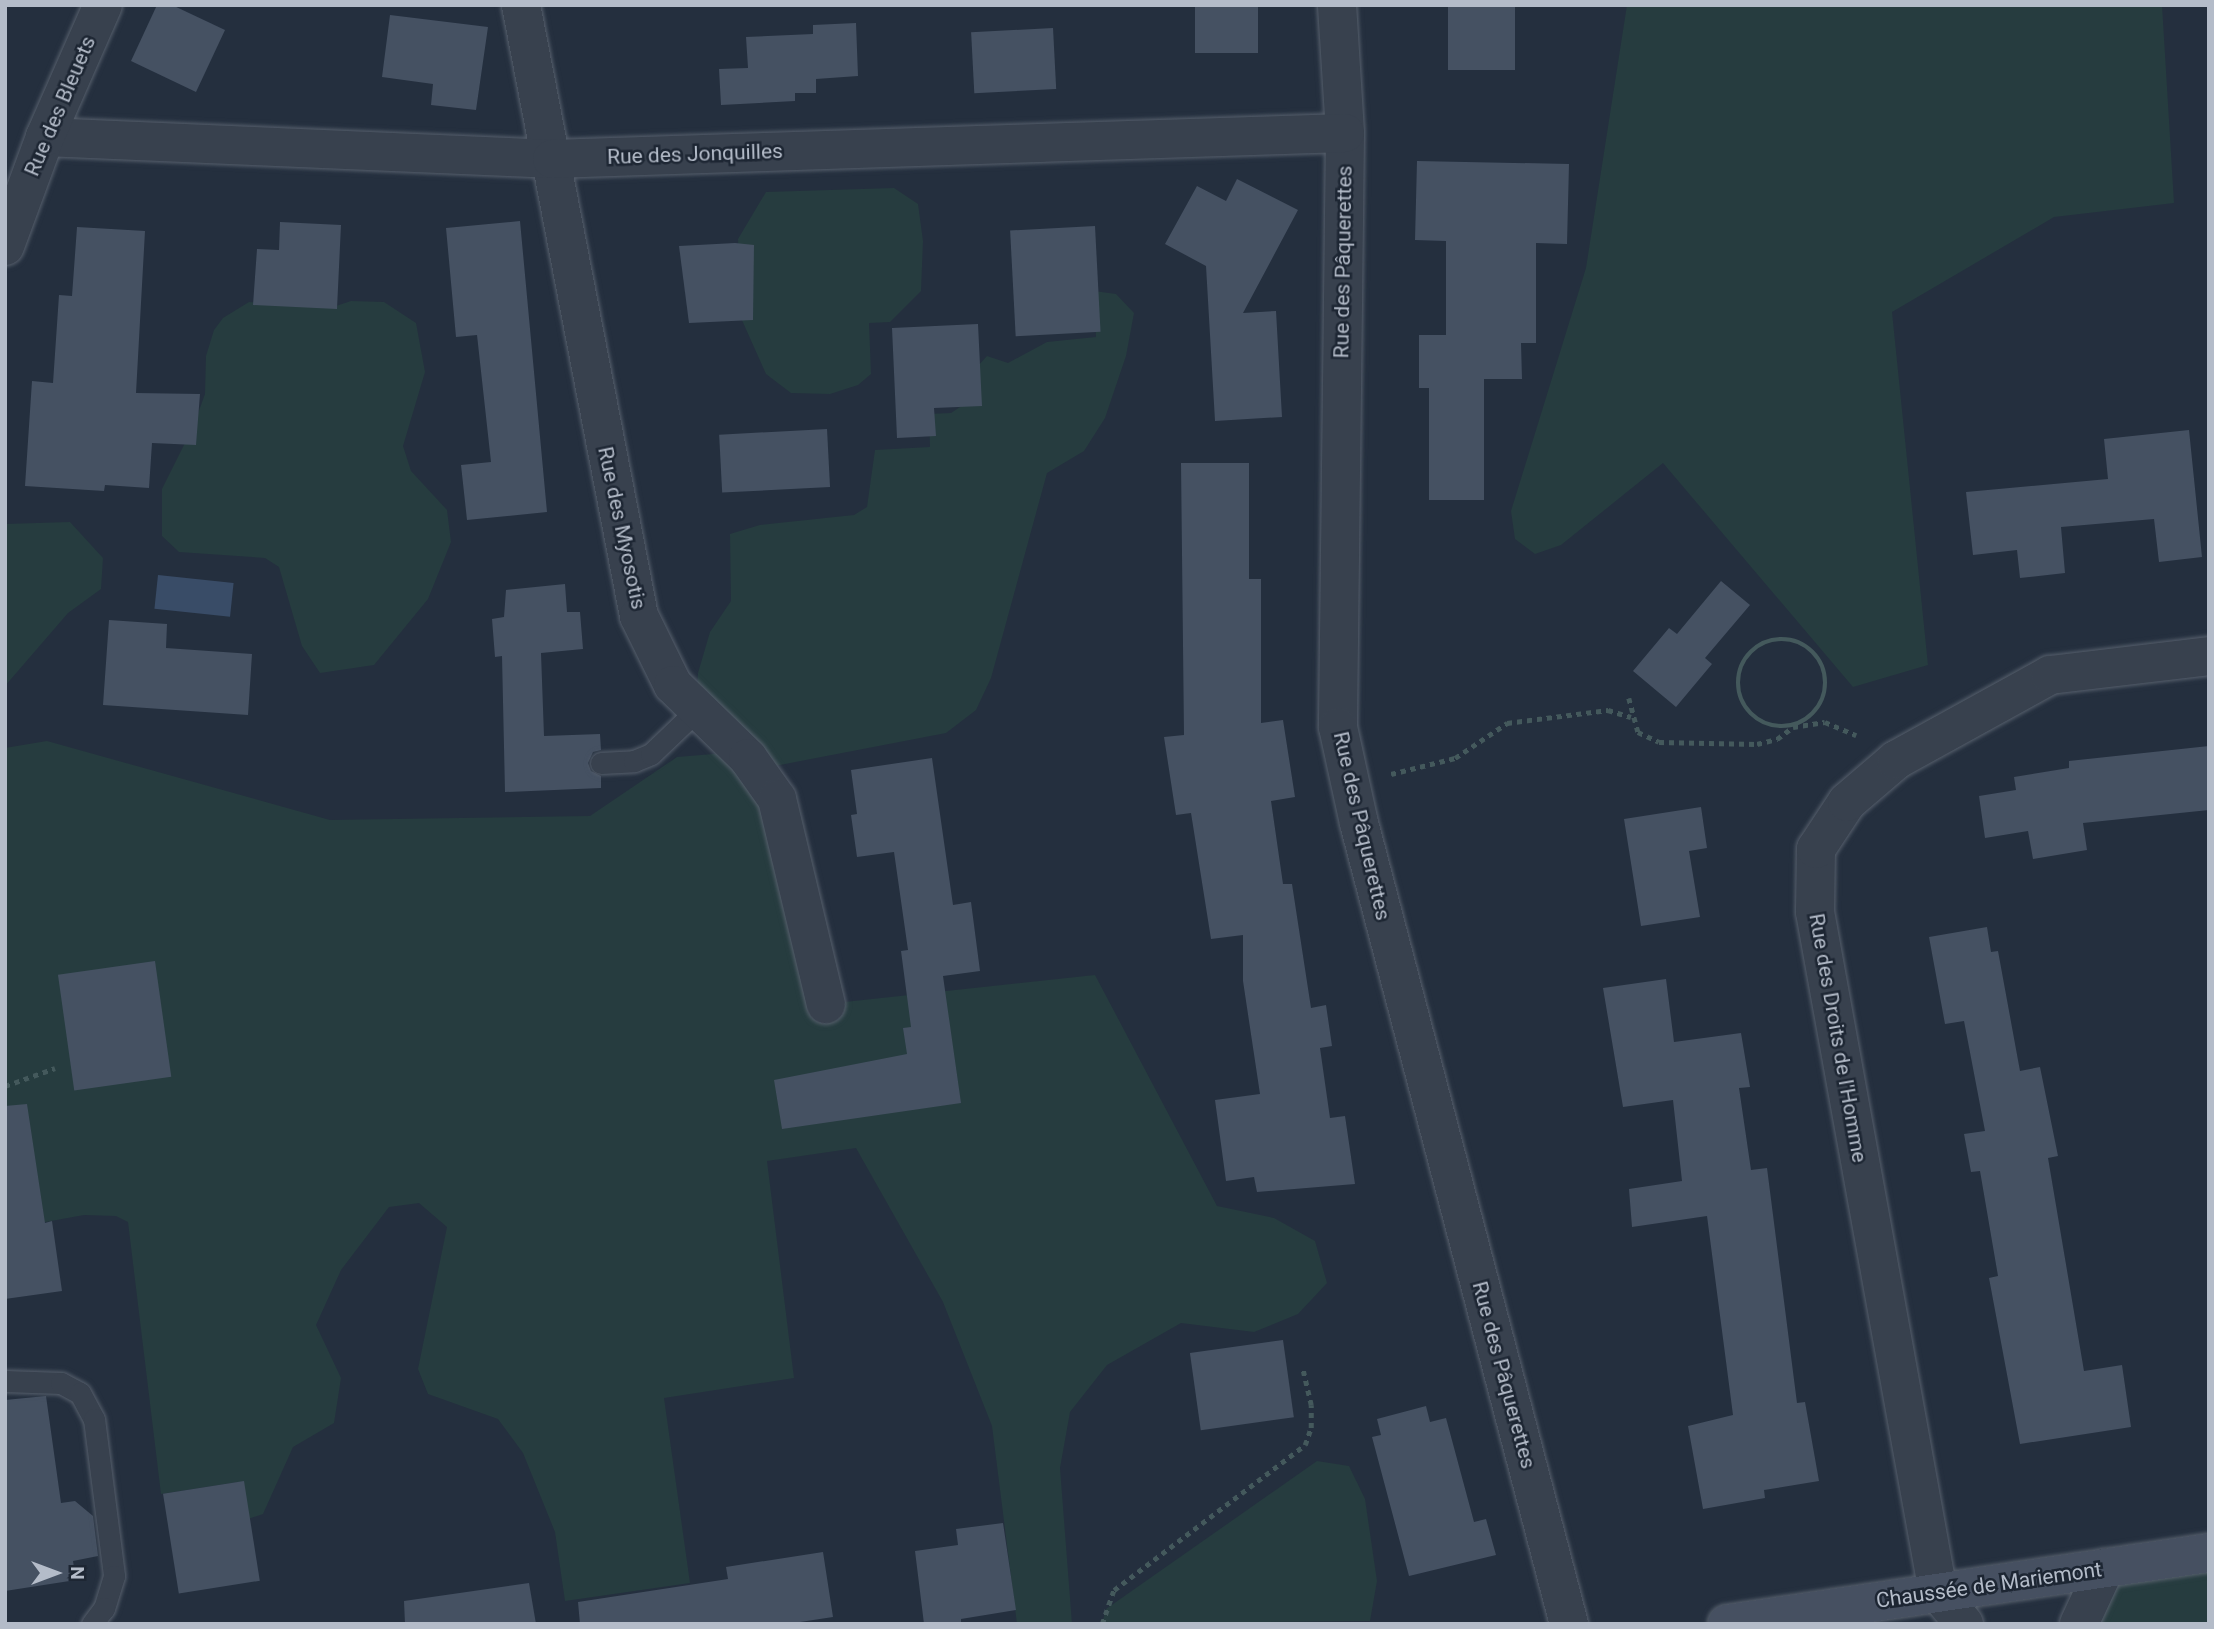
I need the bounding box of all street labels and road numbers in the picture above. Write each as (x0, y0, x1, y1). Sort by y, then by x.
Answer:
street label: Rue des Bleuets (19, 32, 101, 180)
street label: Rue des Jonquilles (607, 138, 783, 170)
street label: Rue des Pâquerettes (1329, 165, 1357, 359)
street label: Rue des Myosotis (592, 444, 652, 612)
street label: Rue des Pâquerettes (1328, 729, 1396, 923)
street label: Rue des Droits de l'Homme (1804, 911, 1872, 1165)
street label: Rue des Pâquerettes (1467, 1279, 1541, 1471)
street label: Chaussée de Mariemont (1875, 1557, 2103, 1613)

